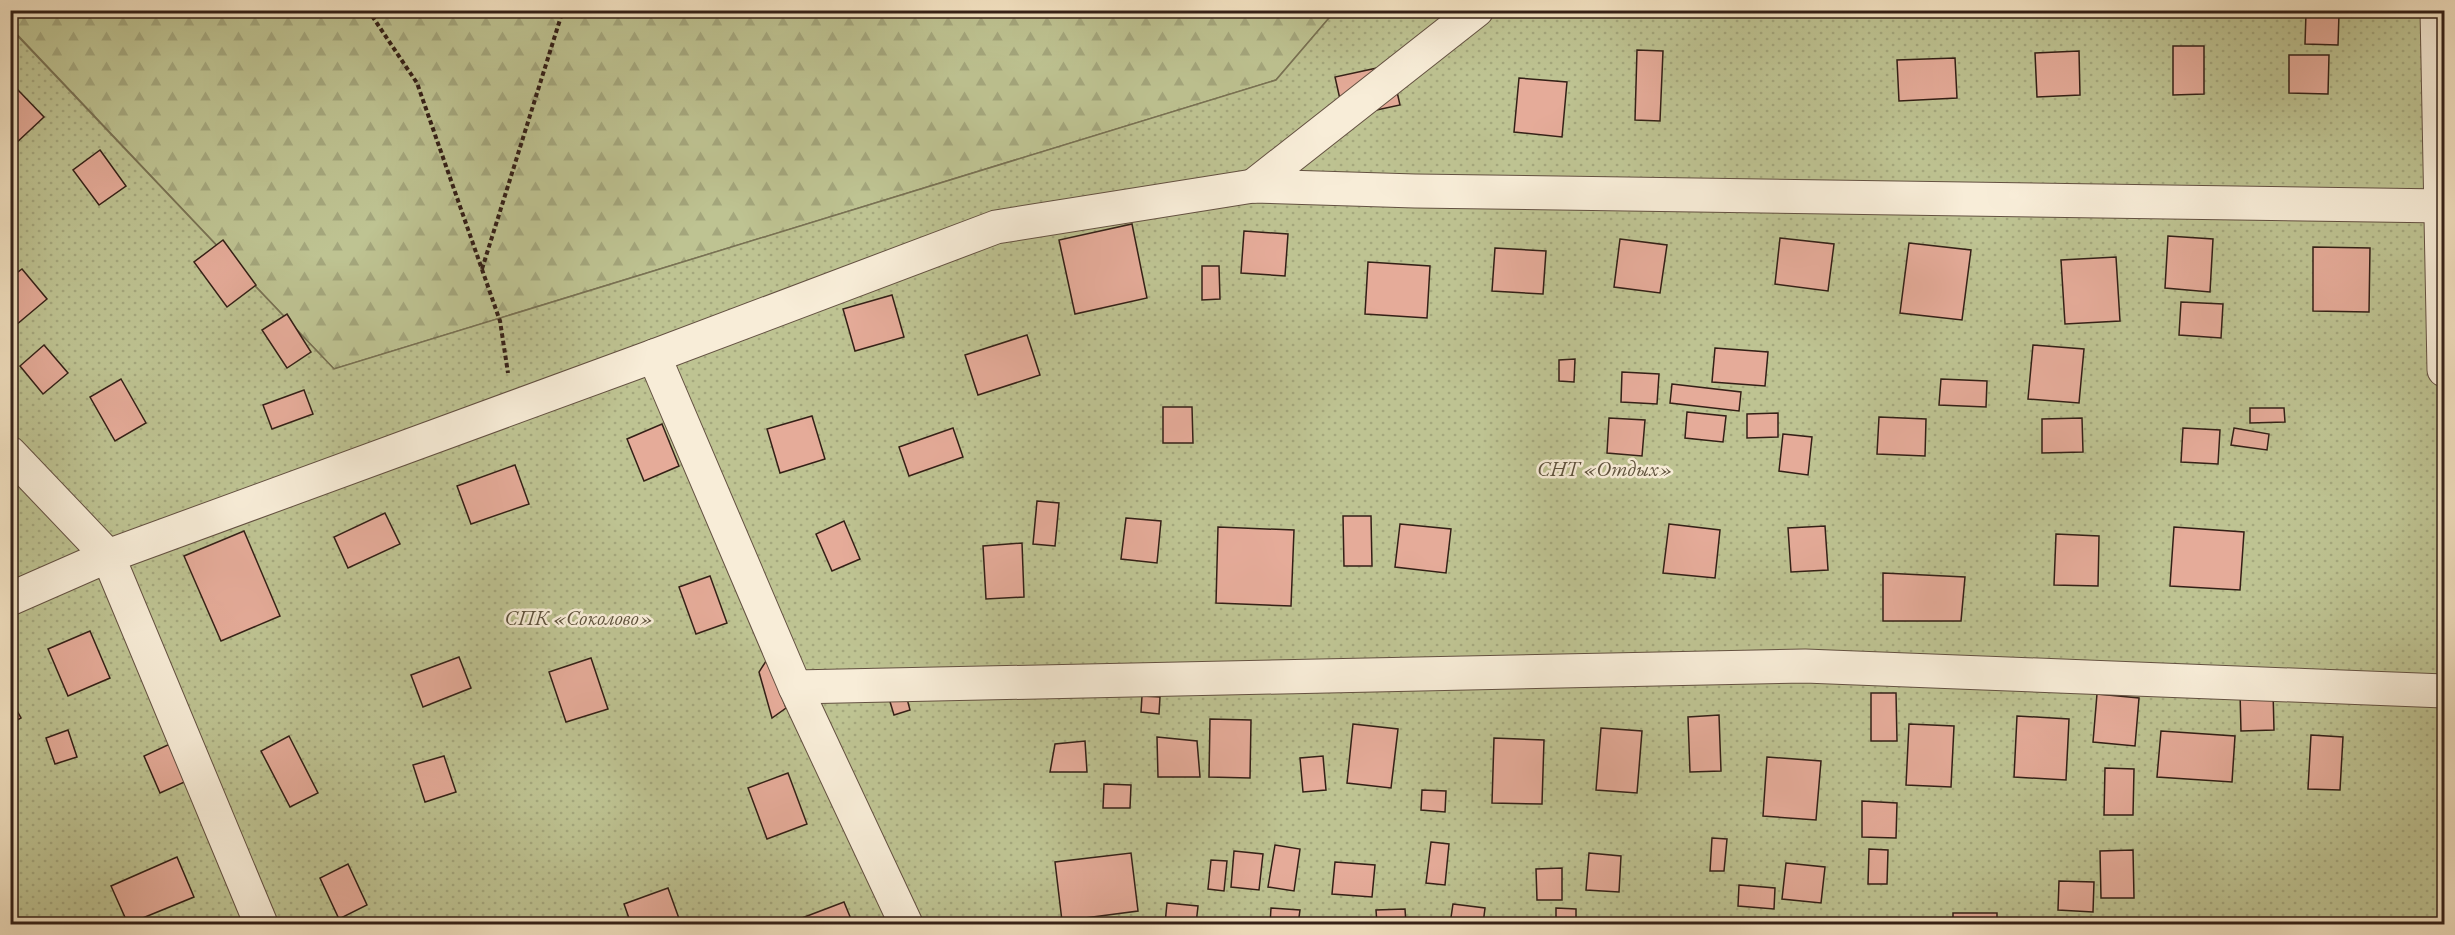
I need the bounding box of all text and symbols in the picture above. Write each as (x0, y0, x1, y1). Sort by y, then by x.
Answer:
park label: СНТ «Отдых» (1537, 455, 1673, 482)
park label: СПК «Соколово» (505, 604, 653, 631)

